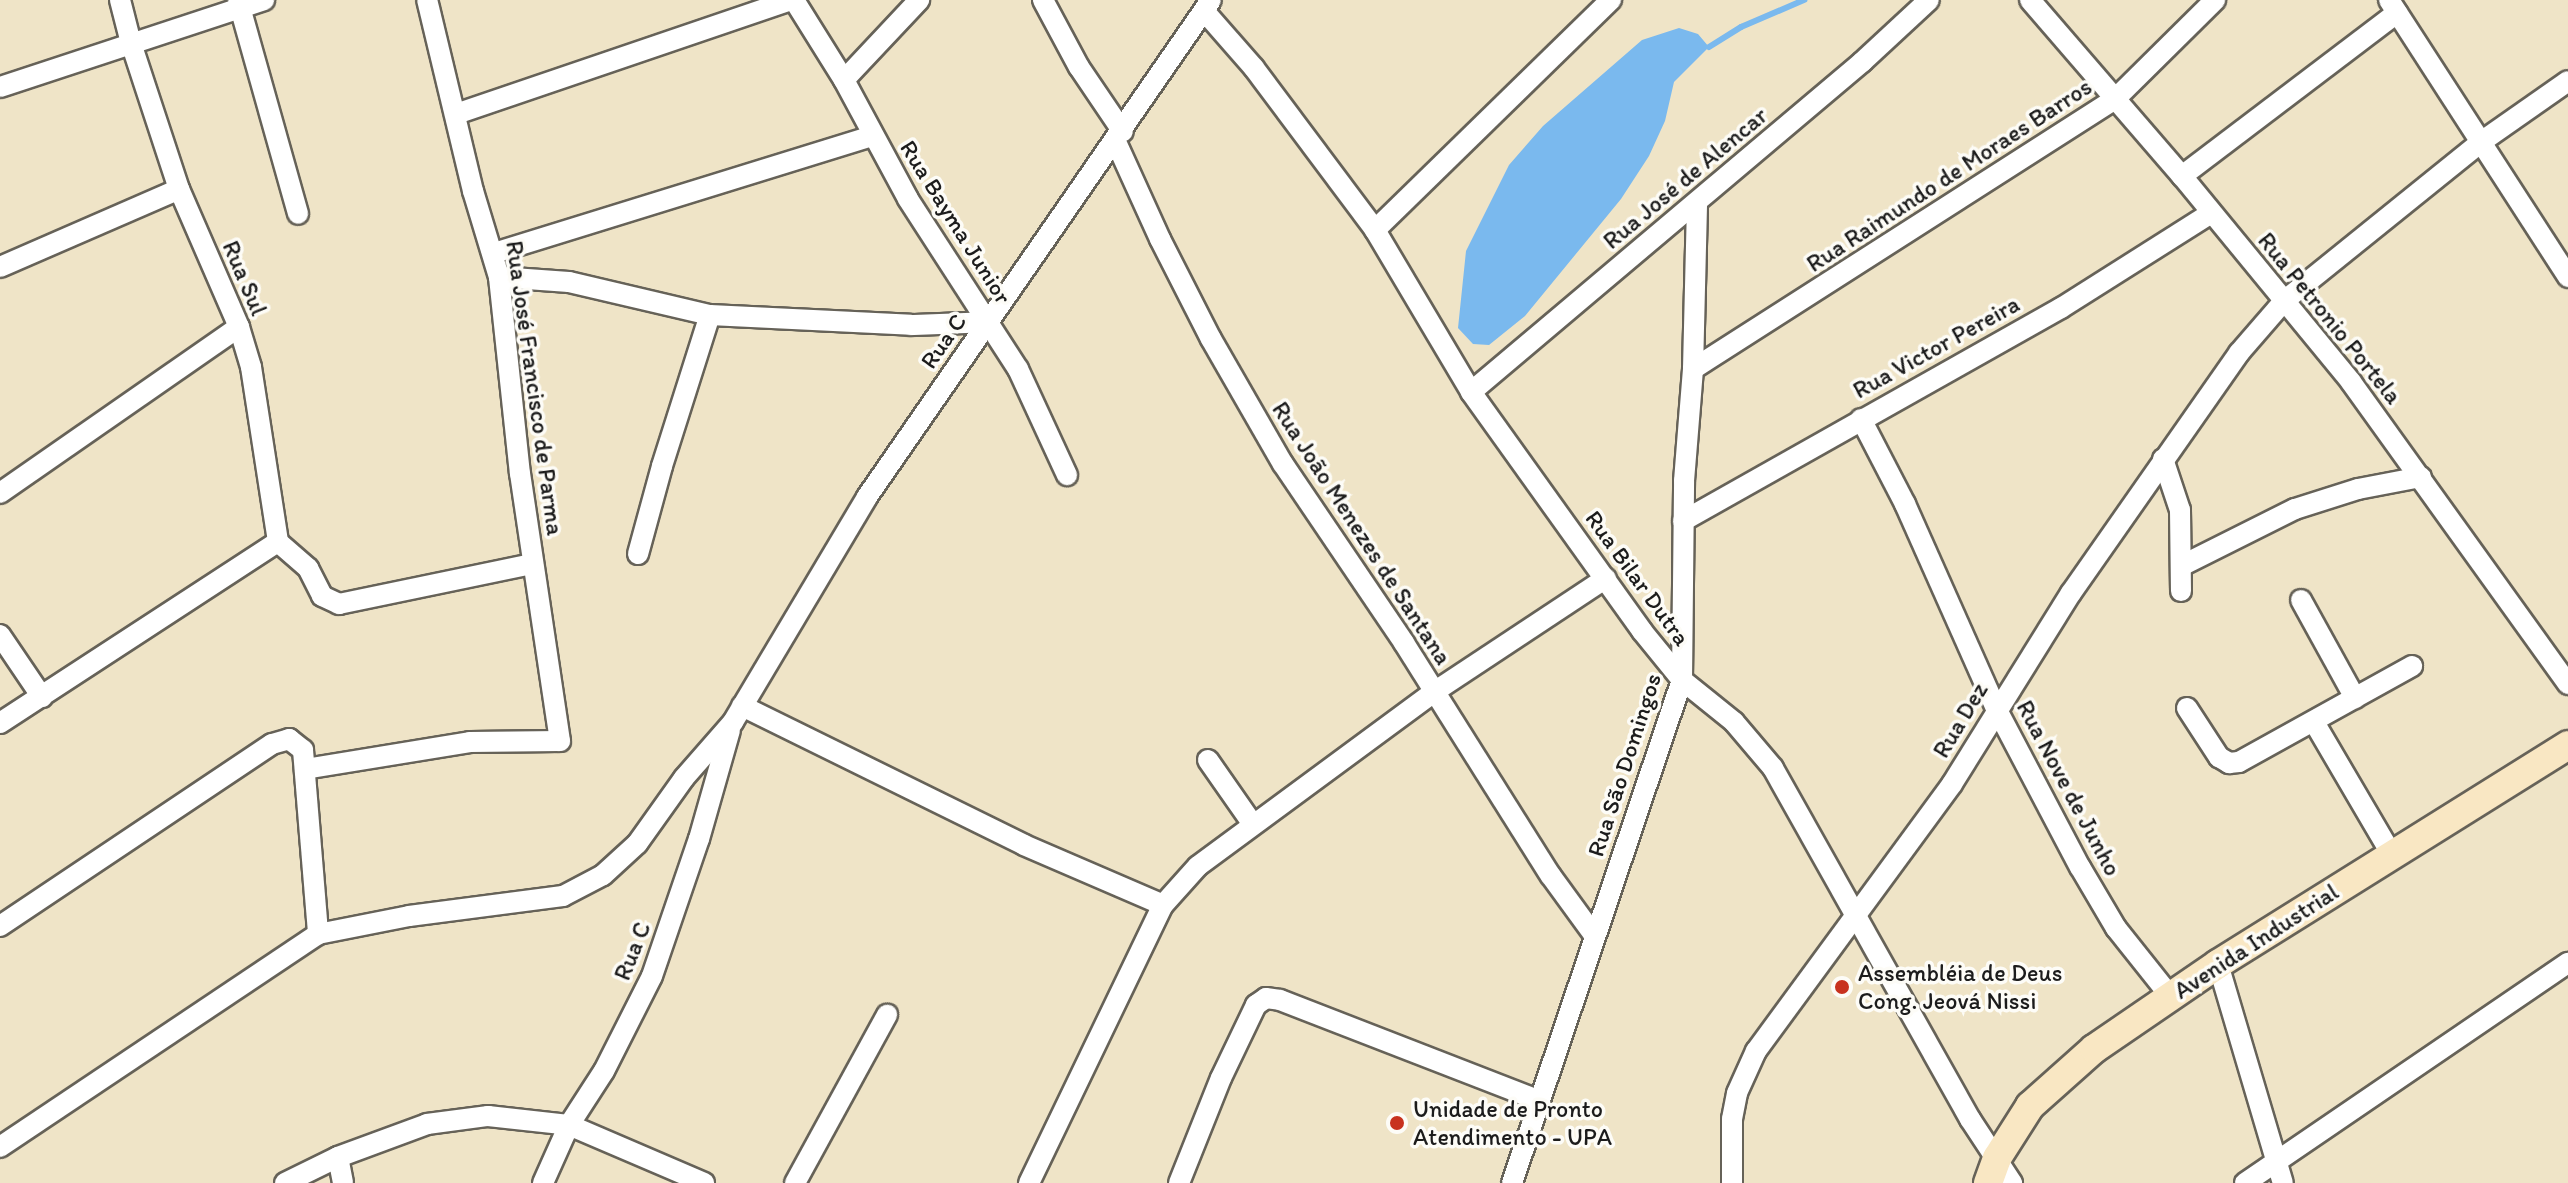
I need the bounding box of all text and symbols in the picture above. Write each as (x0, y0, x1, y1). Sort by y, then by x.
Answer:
street label: Rua Raimundo de Moraes Barros (1801, 72, 2097, 278)
street label: Rua José de Alencar (1597, 101, 1773, 255)
street label: Rua Bayma Junior (894, 135, 1018, 309)
street label: Rua Petronio Portela (2252, 227, 2408, 409)
street label: Rua Sul (216, 236, 274, 320)
street label: Rua José Francisco de Parma (500, 240, 570, 536)
street label: Rua Victor Pereira (1848, 289, 2024, 405)
street label: Rua C (914, 308, 972, 374)
street label: Rua João Menezes de Santana (1266, 396, 1458, 670)
street label: Rua Bilar Dutra (1580, 505, 1696, 651)
street label: Rua São Domingos (1581, 670, 1667, 860)
street label: Rua Dez (1926, 677, 1994, 763)
street label: Rua Nove de Junho (2011, 696, 2127, 880)
street label: Avenida Industrial (2168, 877, 2344, 1005)
street label: Rua C (607, 918, 657, 984)
place label: Assembléia de Deus Cong. Jeová Nissi (1858, 959, 2062, 1015)
marker: Assembléia de Deus Cong. Jeová Nissi (1833, 978, 1851, 996)
place label: Unidade de Pronto Atendimento - UPA (1413, 1095, 1612, 1151)
marker: Unidade de Pronto Atendimento - UPA (1388, 1114, 1406, 1132)

